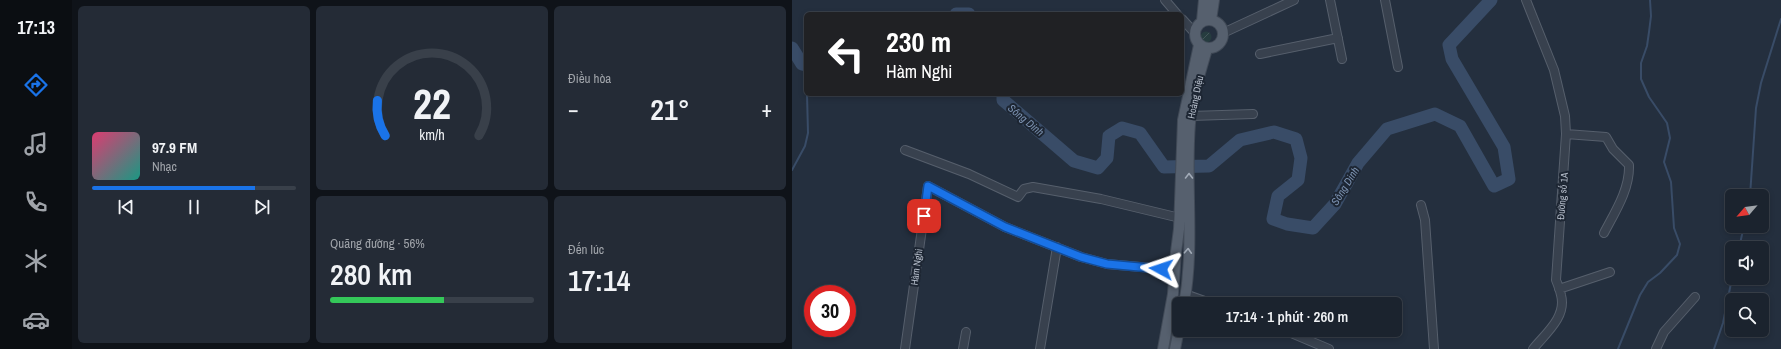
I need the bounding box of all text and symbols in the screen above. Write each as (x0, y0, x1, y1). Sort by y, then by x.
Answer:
text: 17:13 (17, 15, 55, 40)
text: 230 m (886, 23, 951, 61)
icon: left (820, 28, 872, 80)
text: Hàm Nghi (886, 59, 952, 84)
text: Điều hòa (568, 70, 611, 87)
icon: directions (22, 71, 50, 99)
street label: Hoàng Diệu (1185, 74, 1206, 120)
text: 22 (413, 76, 451, 132)
text: 21° (650, 89, 690, 129)
text: − (568, 94, 579, 124)
text: + (761, 94, 772, 124)
water label: Sông Dinh (1005, 101, 1047, 139)
text: km/h (419, 124, 445, 143)
icon: music (22, 130, 50, 158)
text: 97.9 FM (152, 137, 197, 158)
text: Nhạc (152, 158, 177, 175)
water label: Sông Dinh (1328, 164, 1362, 208)
street label: Đường số 1A (1554, 171, 1571, 220)
one-way arrow (1185, 173, 1193, 179)
icon: phone (22, 188, 50, 216)
north arrow (1725, 189, 1769, 233)
map controls (1725, 189, 1769, 337)
icon: previous (115, 196, 137, 218)
icon: pause (183, 196, 205, 218)
icon: next (251, 196, 273, 218)
pin (907, 199, 941, 233)
icon: arrive (913, 205, 935, 227)
text: Quãng đường · 56% (330, 235, 425, 252)
text: Đến lúc (568, 241, 604, 258)
button: sound (1725, 241, 1769, 285)
icon: climate (22, 247, 50, 275)
street label: Hàm Nghi (907, 248, 926, 286)
position arrow (1140, 248, 1182, 290)
one-way arrow (1184, 248, 1193, 254)
text: 280 km (330, 254, 412, 294)
text: 17:14 (568, 260, 630, 300)
speed limit sign: 30 (804, 285, 856, 337)
button: search (1725, 293, 1769, 337)
icon: car (22, 306, 50, 334)
text: 17:14 · 1 phút · 260 m (1226, 306, 1348, 327)

